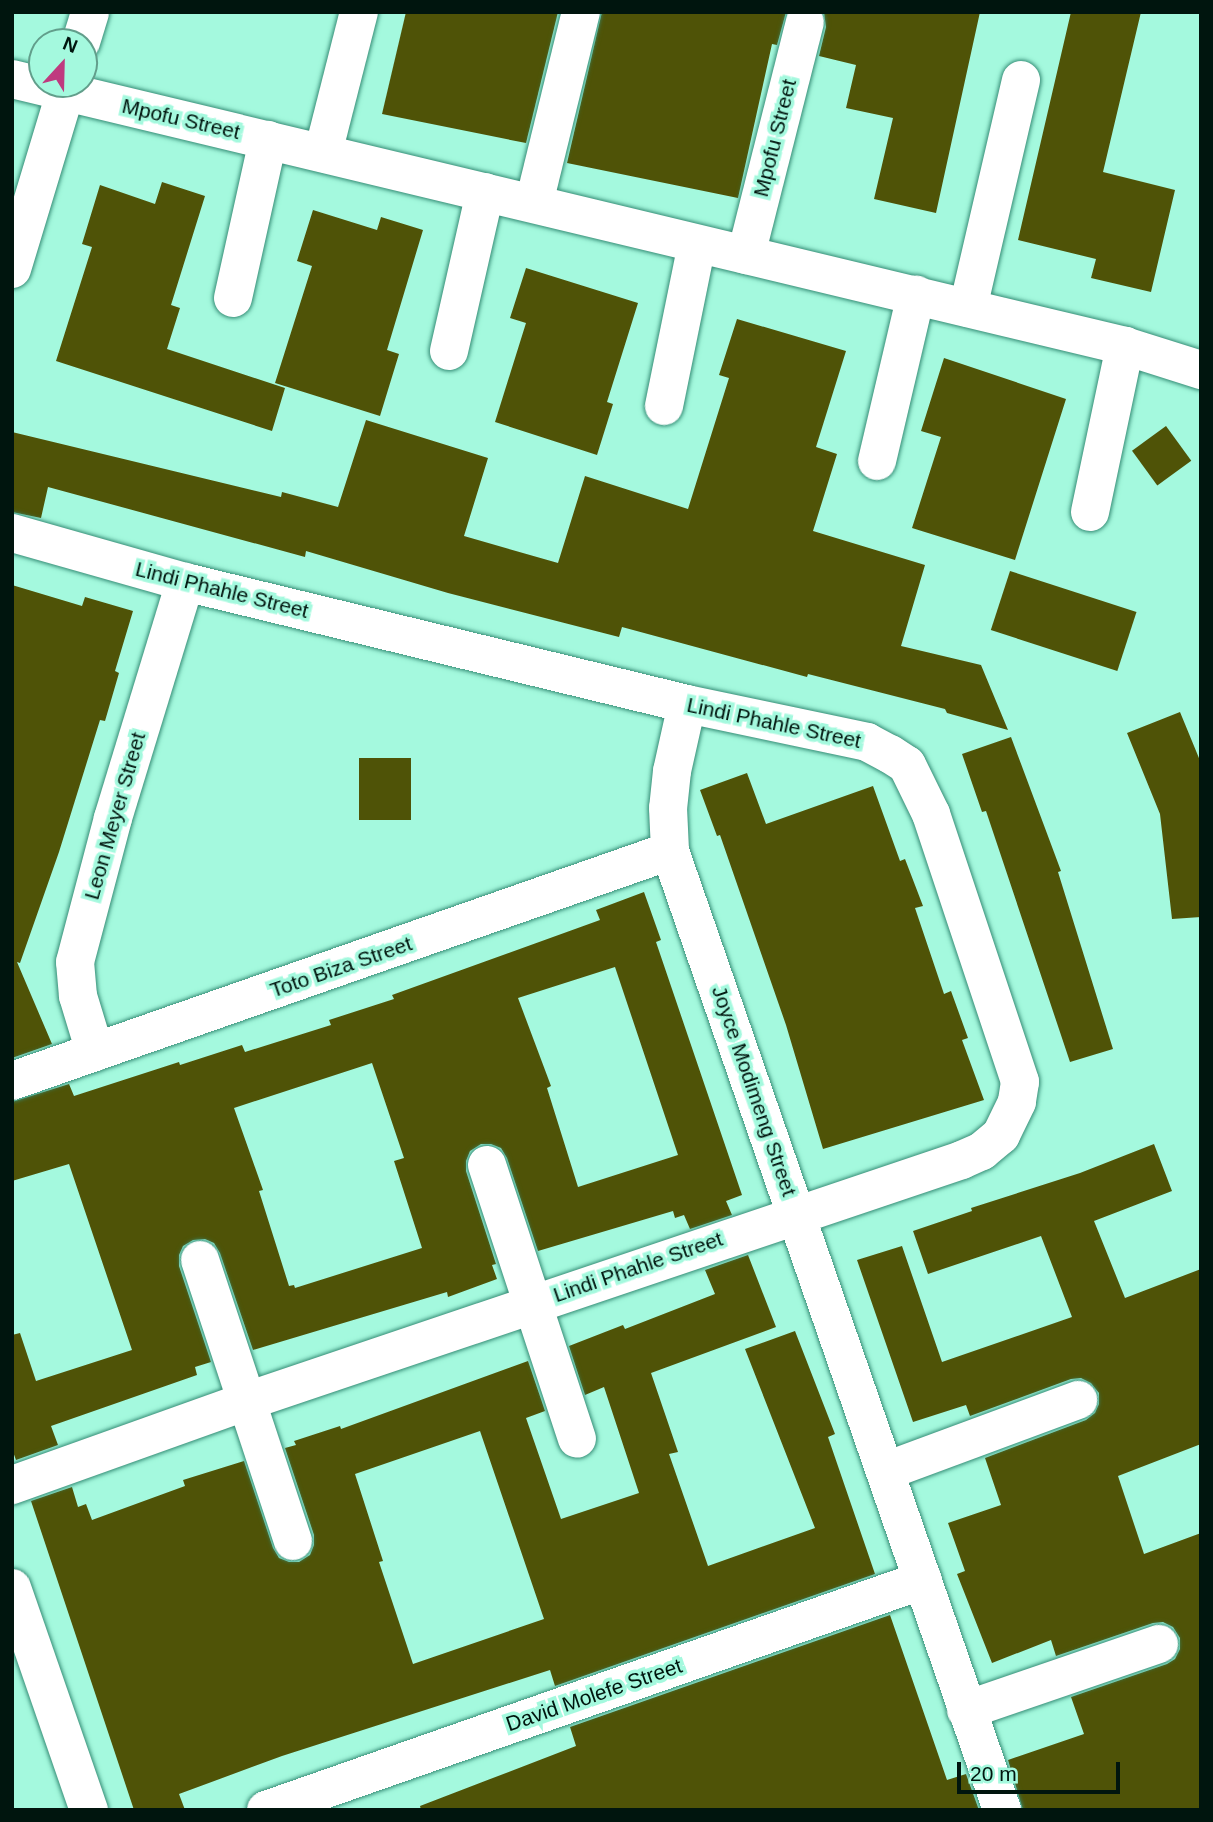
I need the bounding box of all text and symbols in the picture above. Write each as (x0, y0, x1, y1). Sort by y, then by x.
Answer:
north arrow (28, 28, 98, 98)
text: N (60, 33, 81, 57)
street label: Mpofu Street (748, 77, 802, 199)
street label: Mpofu Street (120, 93, 242, 145)
street label: Lindi Phahle Street (133, 556, 311, 624)
street label: Lindi Phahle Street (685, 692, 863, 754)
street label: Leon Meyer Street (79, 729, 151, 903)
street label: Toto Biza Street (267, 931, 415, 1003)
street label: Joyce Modimeng Street (706, 983, 802, 1199)
street label: Lindi Phahle Street (550, 1226, 726, 1308)
street label: David Molefe Street (503, 1653, 685, 1737)
scale bar (961, 1748, 1124, 1792)
text: 20 m (970, 1762, 1017, 1785)

